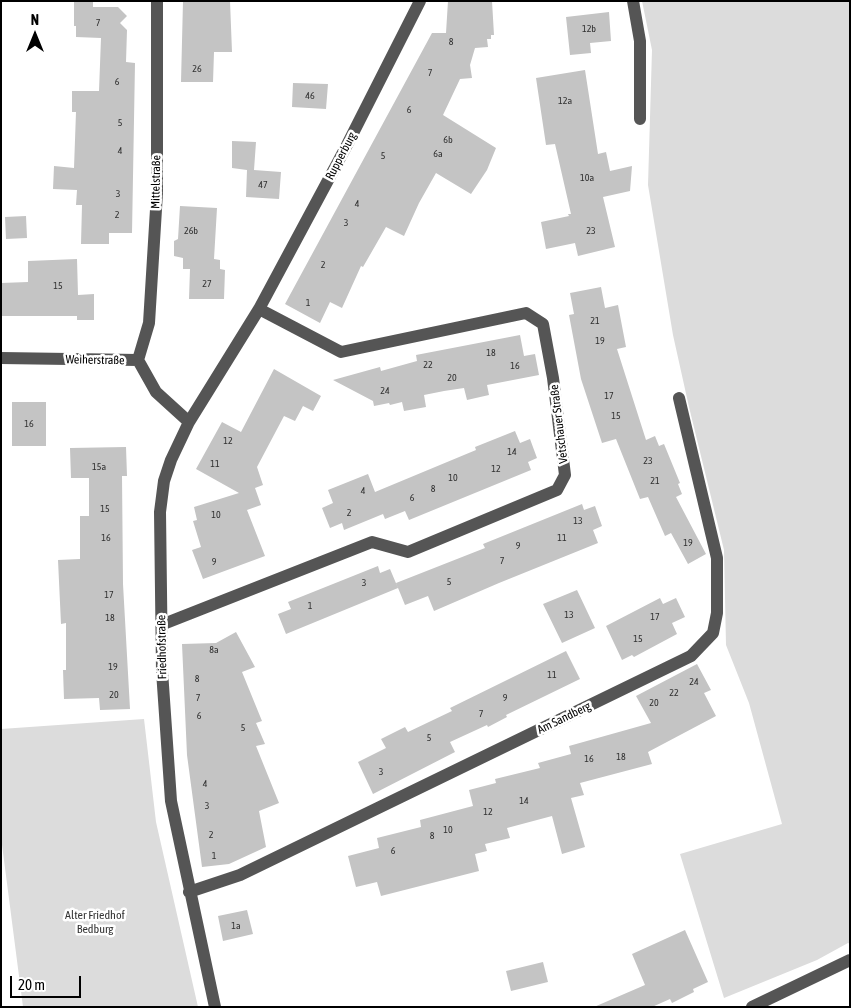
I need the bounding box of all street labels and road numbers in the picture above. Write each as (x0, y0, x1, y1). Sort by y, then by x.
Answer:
street label: Rupperburg (322, 130, 360, 182)
street label: Mittelstraße (148, 155, 164, 209)
street label: Weiherstraße (65, 352, 125, 368)
street label: Vetschauer Straße (547, 384, 571, 464)
street label: Friedhofstraße (154, 615, 170, 679)
street label: Am Sandberg (535, 699, 593, 737)

